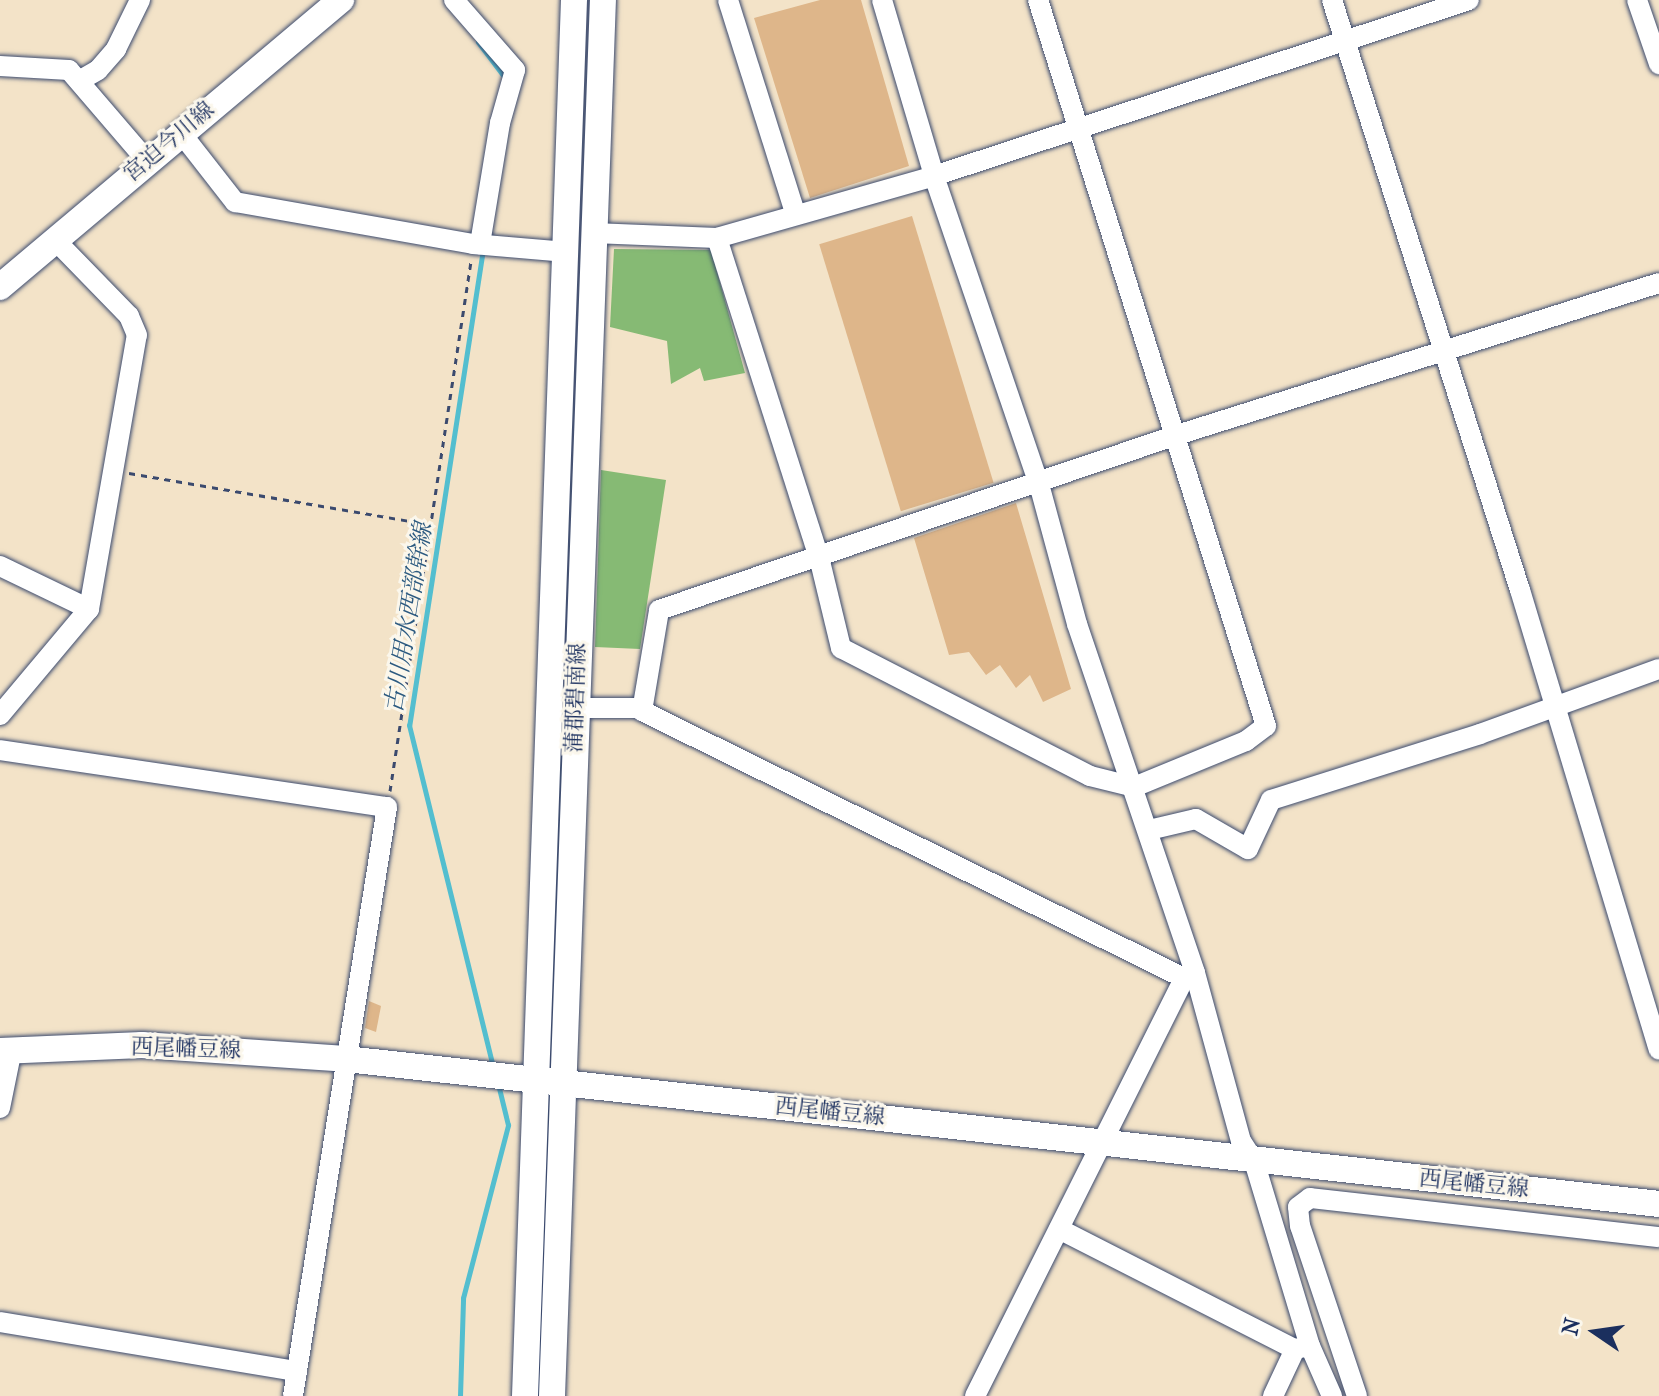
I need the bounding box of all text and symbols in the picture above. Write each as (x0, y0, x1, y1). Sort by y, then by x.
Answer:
street label: 宮迫今川線 (118, 97, 220, 187)
water label: 古川用水西部幹線 (380, 521, 438, 715)
street label: 蒲郡碧南線 (561, 643, 591, 753)
street label: 西尾幡豆線 (131, 1034, 241, 1064)
street label: 西尾幡豆線 (774, 1093, 886, 1131)
street label: 西尾幡豆線 (1418, 1165, 1530, 1203)
north arrow (1555, 1292, 1635, 1372)
text: N (1557, 1316, 1586, 1338)

